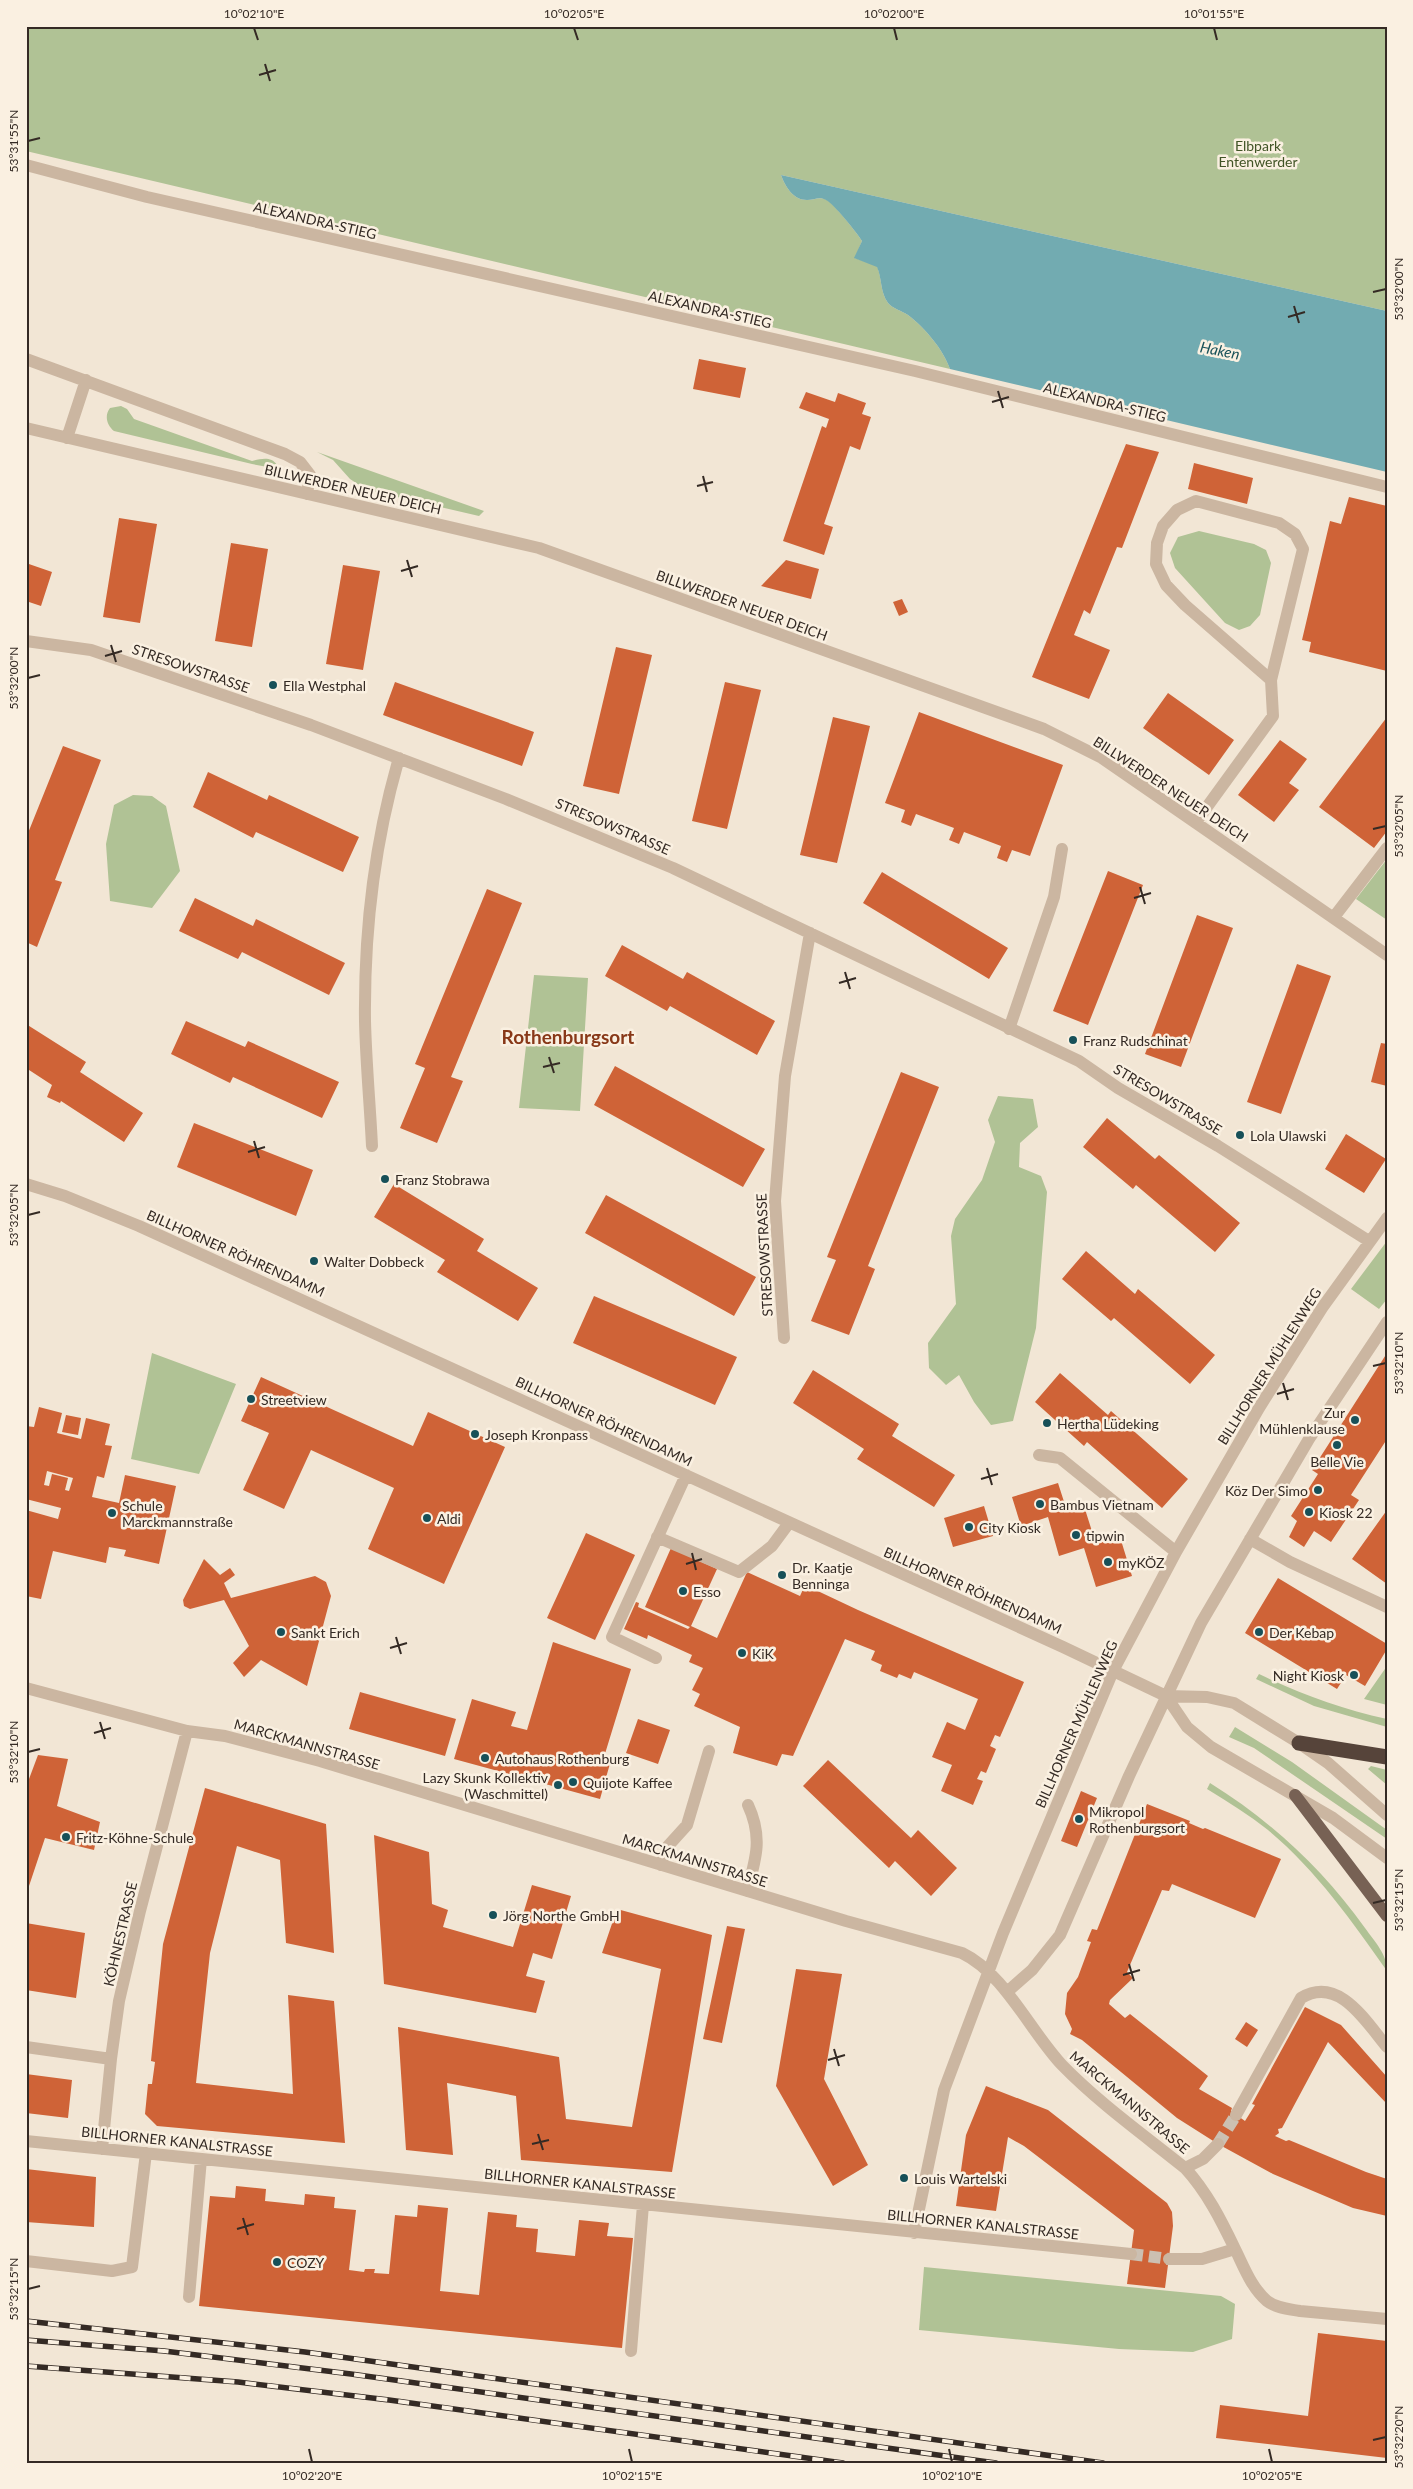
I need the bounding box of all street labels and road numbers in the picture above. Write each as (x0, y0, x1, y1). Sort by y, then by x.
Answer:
street label: ALEXANDRA-STIEG (252, 198, 378, 242)
street label: ALEXANDRA-STIEG (647, 287, 773, 331)
street label: ALEXANDRA-STIEG (1042, 379, 1168, 425)
street label: BILLWERDER NEUER DEICH (263, 460, 443, 518)
street label: BILLWERDER NEUER DEICH (654, 566, 830, 644)
street label: STRESOWSTRASSE (130, 640, 252, 696)
street label: BILLWERDER NEUER DEICH (1090, 733, 1252, 845)
street label: STRESOWSTRASSE (553, 794, 673, 858)
street label: STRESOWSTRASSE (1111, 1060, 1225, 1138)
street label: STRESOWSTRASSE (752, 1193, 776, 1317)
street label: BILLHORNER RÖHRENDAMM (144, 1206, 328, 1300)
street label: BILLHORNER MÜHLENWEG (1214, 1284, 1324, 1448)
street label: BILLHORNER RÖHRENDAMM (513, 1372, 695, 1470)
street label: BILLHORNER RÖHRENDAMM (881, 1543, 1065, 1637)
street label: BILLHORNER MÜHLENWEG (1031, 1638, 1121, 1810)
street label: MARCKMANNSTRASSE (232, 1715, 382, 1773)
street label: MARCKMANNSTRASSE (620, 1830, 770, 1890)
street label: KÖHNESTRASSE (100, 1880, 140, 1988)
street label: MARCKMANNSTRASSE (1067, 2047, 1193, 2157)
street label: BILLHORNER KANALSTRASSE (80, 2122, 274, 2160)
street label: BILLHORNER KANALSTRASSE (483, 2164, 677, 2202)
street label: BILLHORNER KANALSTRASSE (886, 2205, 1080, 2243)

